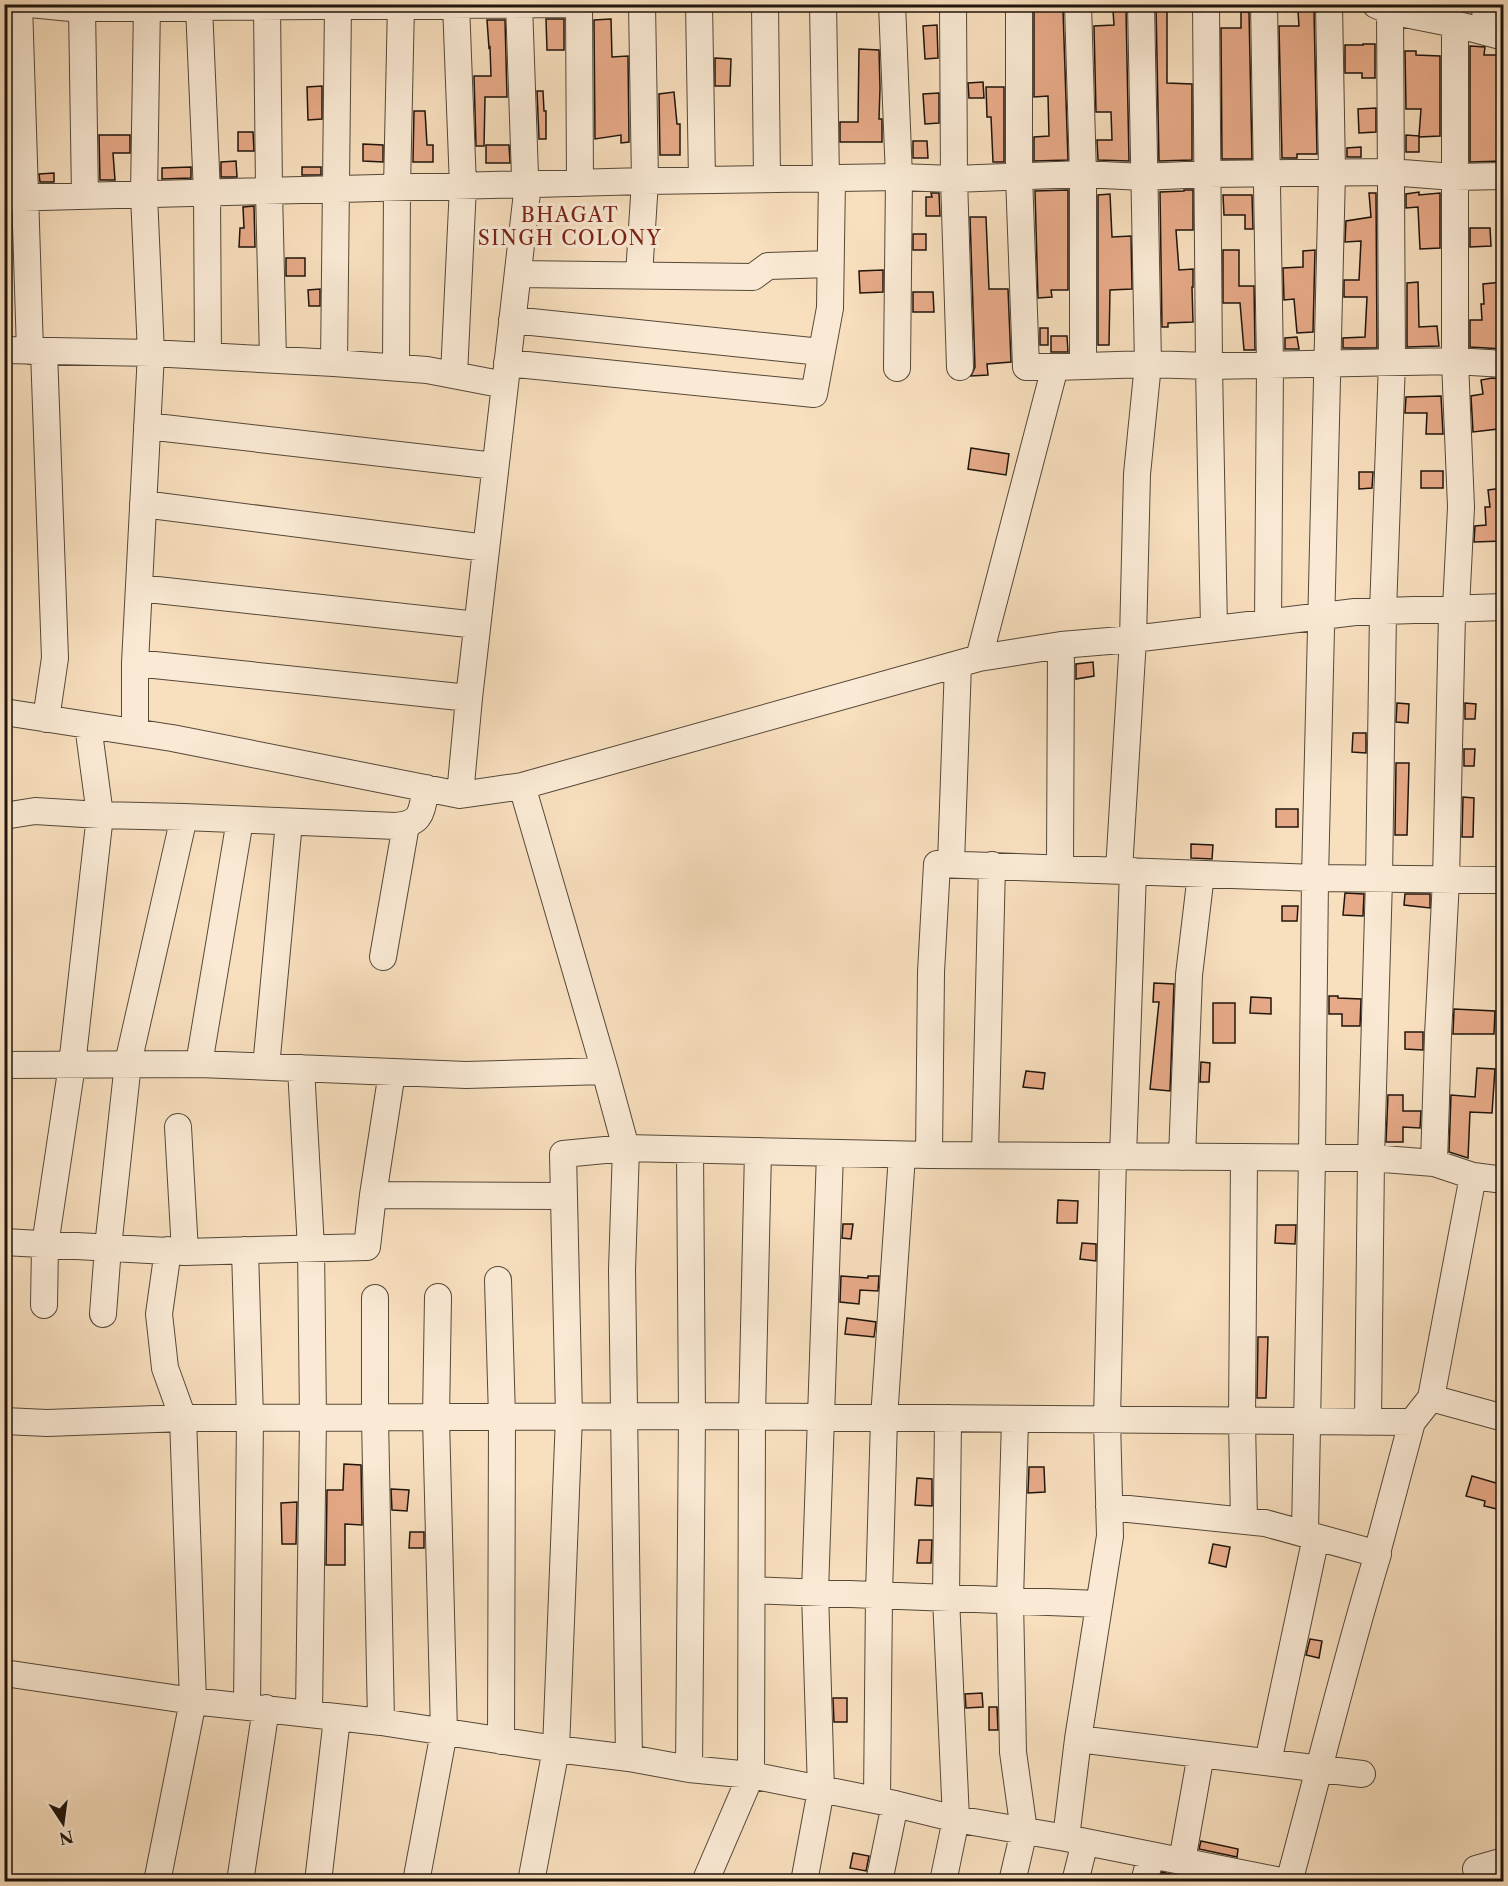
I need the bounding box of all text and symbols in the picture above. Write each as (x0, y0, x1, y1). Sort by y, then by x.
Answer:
district label: BHAGAT SINGH COLONY (478, 203, 662, 250)
north arrow (33, 1793, 93, 1853)
text: N (57, 1826, 75, 1849)

